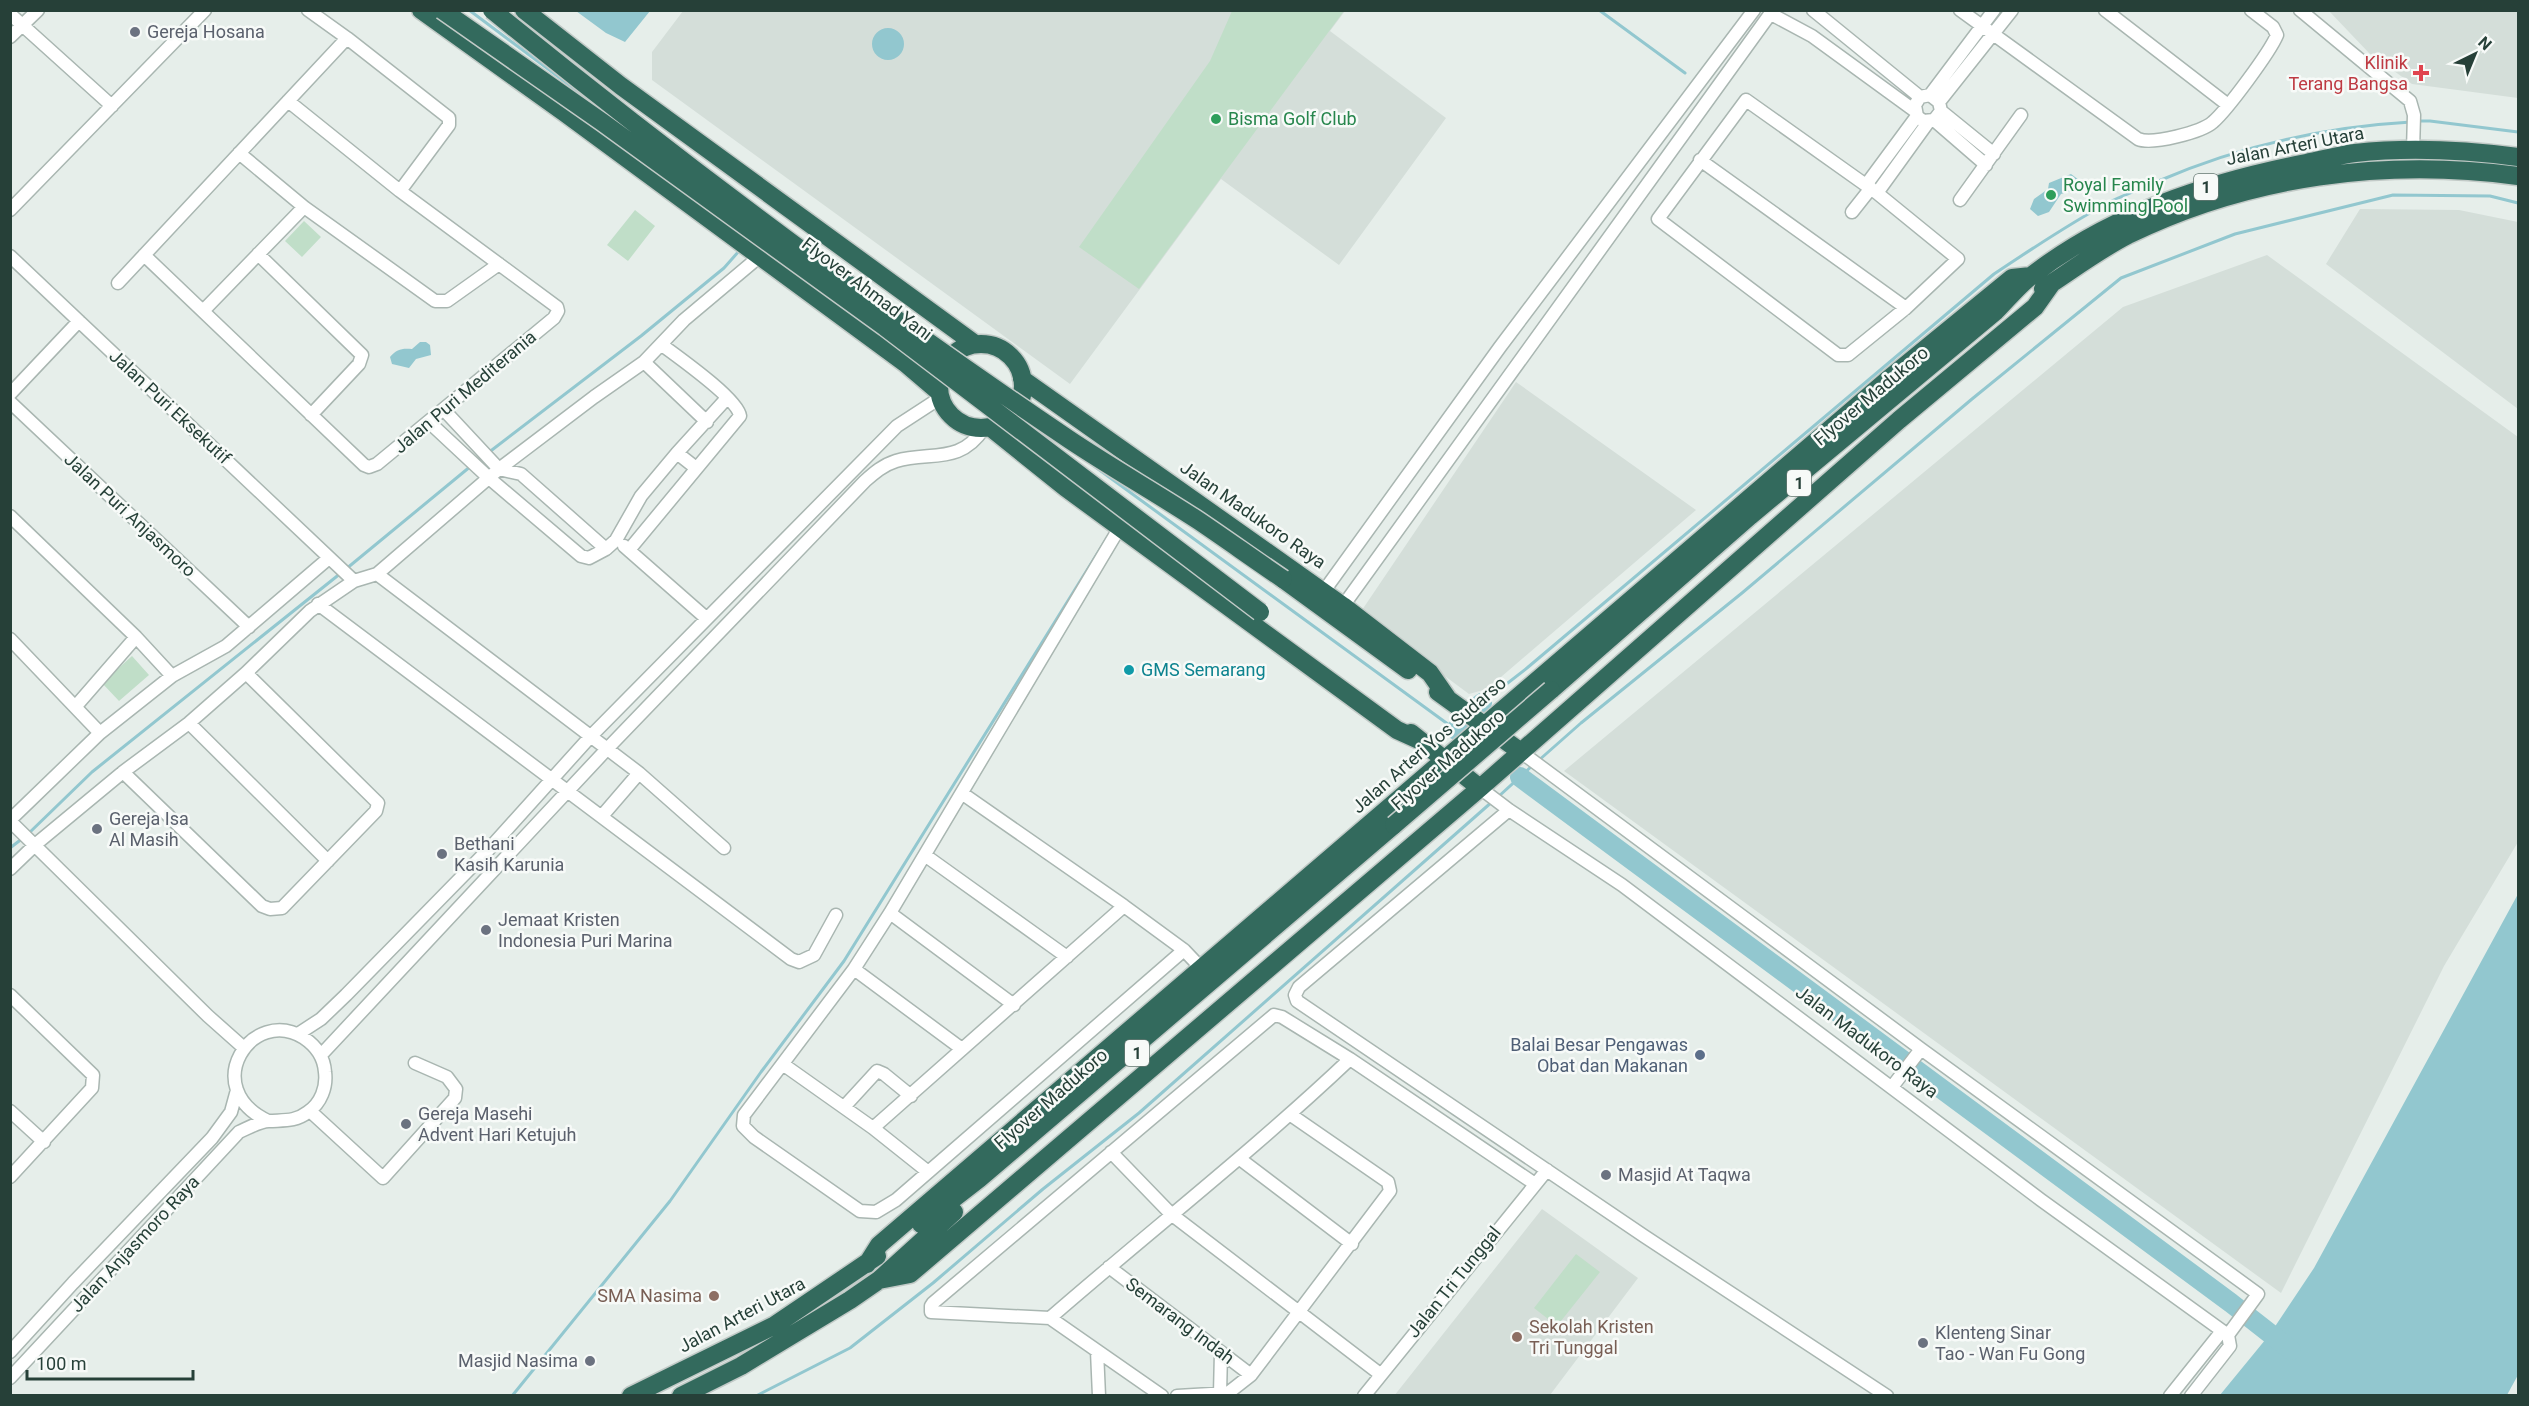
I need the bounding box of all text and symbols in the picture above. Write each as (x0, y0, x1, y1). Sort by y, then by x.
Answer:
place label: Gereja Hosana (147, 21, 265, 42)
north arrow (2445, 24, 2505, 84)
marker: Gereja Hosana (128, 25, 142, 39)
text: N (2474, 33, 2495, 54)
place label: Klinik Terang Bangsa (2288, 52, 2409, 94)
marker: Klinik Terang Bangsa (2412, 64, 2430, 82)
place label: Bisma Golf Club (1228, 108, 1357, 129)
marker: Bisma Golf Club (1209, 112, 1223, 126)
street label: Jalan Arteri Utara (2224, 122, 2366, 169)
place label: Royal Family Swimming Pool (2063, 174, 2188, 216)
road number: 1 (2194, 174, 2218, 200)
marker: Royal Family Swimming Pool (2044, 188, 2058, 202)
street label: Flyover Ahmad Yani (798, 233, 937, 344)
street label: Jalan Puri Mediterania (389, 326, 540, 457)
street label: Flyover Madukoro (1809, 342, 1932, 450)
street label: Jalan Puri Eksekutif (105, 345, 236, 469)
street label: Jalan Puri Anjasmoro (60, 448, 200, 581)
street label: Jalan Madukoro Raya (1176, 456, 1330, 573)
road number: 1 (1787, 470, 1811, 496)
place label: GMS Semarang (1141, 659, 1266, 680)
marker: GMS Semarang (1122, 663, 1136, 677)
street label: Jalan Arteri Yos Sudarso (1347, 672, 1510, 817)
street label: Flyover Madukoro (1387, 705, 1508, 814)
place label: Gereja Isa Al Masih (109, 808, 189, 850)
marker: Gereja Isa Al Masih (90, 822, 104, 836)
place label: Bethani Kasih Karunia (454, 833, 564, 875)
marker: Bethani Kasih Karunia (435, 847, 449, 861)
place label: Jemaat Kristen Indonesia Puri Marina (498, 909, 673, 951)
marker: Jemaat Kristen Indonesia Puri Marina (479, 923, 493, 937)
street label: Jalan Madukoro Raya (1792, 981, 1943, 1102)
place label: Balai Besar Pengawas Obat dan Makanan (1510, 1034, 1688, 1076)
road number: 1 (1125, 1040, 1149, 1066)
street label: Flyover Madukoro (990, 1044, 1111, 1153)
marker: Balai Besar Pengawas Obat dan Makanan (1693, 1048, 1707, 1062)
place label: Gereja Masehi Advent Hari Ketujuh (418, 1103, 576, 1145)
marker: Gereja Masehi Advent Hari Ketujuh (399, 1117, 413, 1131)
place label: Masjid At Taqwa (1618, 1164, 1751, 1185)
marker: Masjid At Taqwa (1599, 1168, 1613, 1182)
street label: Jalan Anjasmoro Raya (66, 1171, 203, 1316)
street label: Jalan Tri Tunggal (1402, 1222, 1505, 1341)
street label: Jalan Arteri Utara (675, 1272, 808, 1357)
street label: Semarang Indah (1122, 1273, 1239, 1368)
place label: SMA Nasima (597, 1285, 702, 1306)
marker: SMA Nasima (707, 1289, 721, 1303)
place label: Sekolah Kristen Tri Tunggal (1529, 1316, 1654, 1358)
place label: Klenteng Sinar Tao - Wan Fu Gong (1935, 1322, 2085, 1364)
marker: Sekolah Kristen Tri Tunggal (1510, 1330, 1524, 1344)
marker: Klenteng Sinar Tao - Wan Fu Gong (1916, 1336, 1930, 1350)
scale bar (27, 1343, 194, 1381)
place label: Masjid Nasima (458, 1350, 578, 1371)
text: 100 m (36, 1353, 87, 1374)
marker: Masjid Nasima (583, 1354, 597, 1368)

